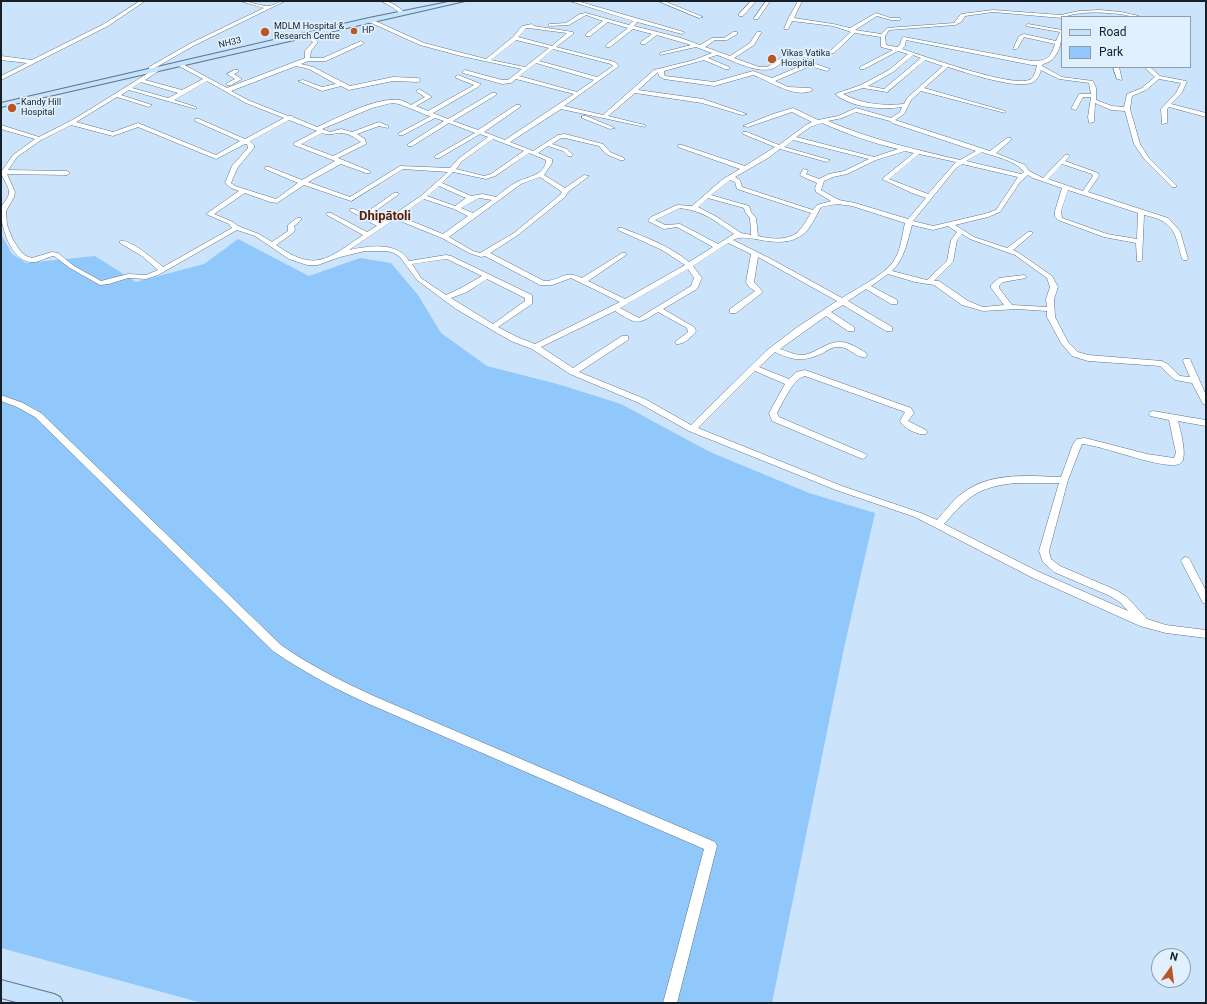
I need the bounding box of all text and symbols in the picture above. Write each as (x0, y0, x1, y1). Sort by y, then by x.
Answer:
legend (1061, 16, 1191, 68)
place label: MDLM Hospital & Research Centre (274, 22, 344, 43)
text: Road (1099, 25, 1127, 39)
marker: MDLM Hospital & Research Centre (259, 26, 271, 38)
marker: HP (349, 26, 359, 36)
place label: HP (362, 26, 374, 36)
street label: NH33 (218, 35, 242, 51)
text: Park (1099, 45, 1123, 59)
place label: Vikas Vatika Hospital (781, 49, 830, 70)
marker: Vikas Vatika Hospital (766, 53, 778, 65)
place label: Kandy Hill Hospital (21, 98, 61, 119)
marker: Kandy Hill Hospital (6, 102, 18, 114)
district label: Dhipātoli (359, 209, 411, 225)
north arrow (1151, 948, 1191, 988)
text: N (1168, 950, 1179, 964)

